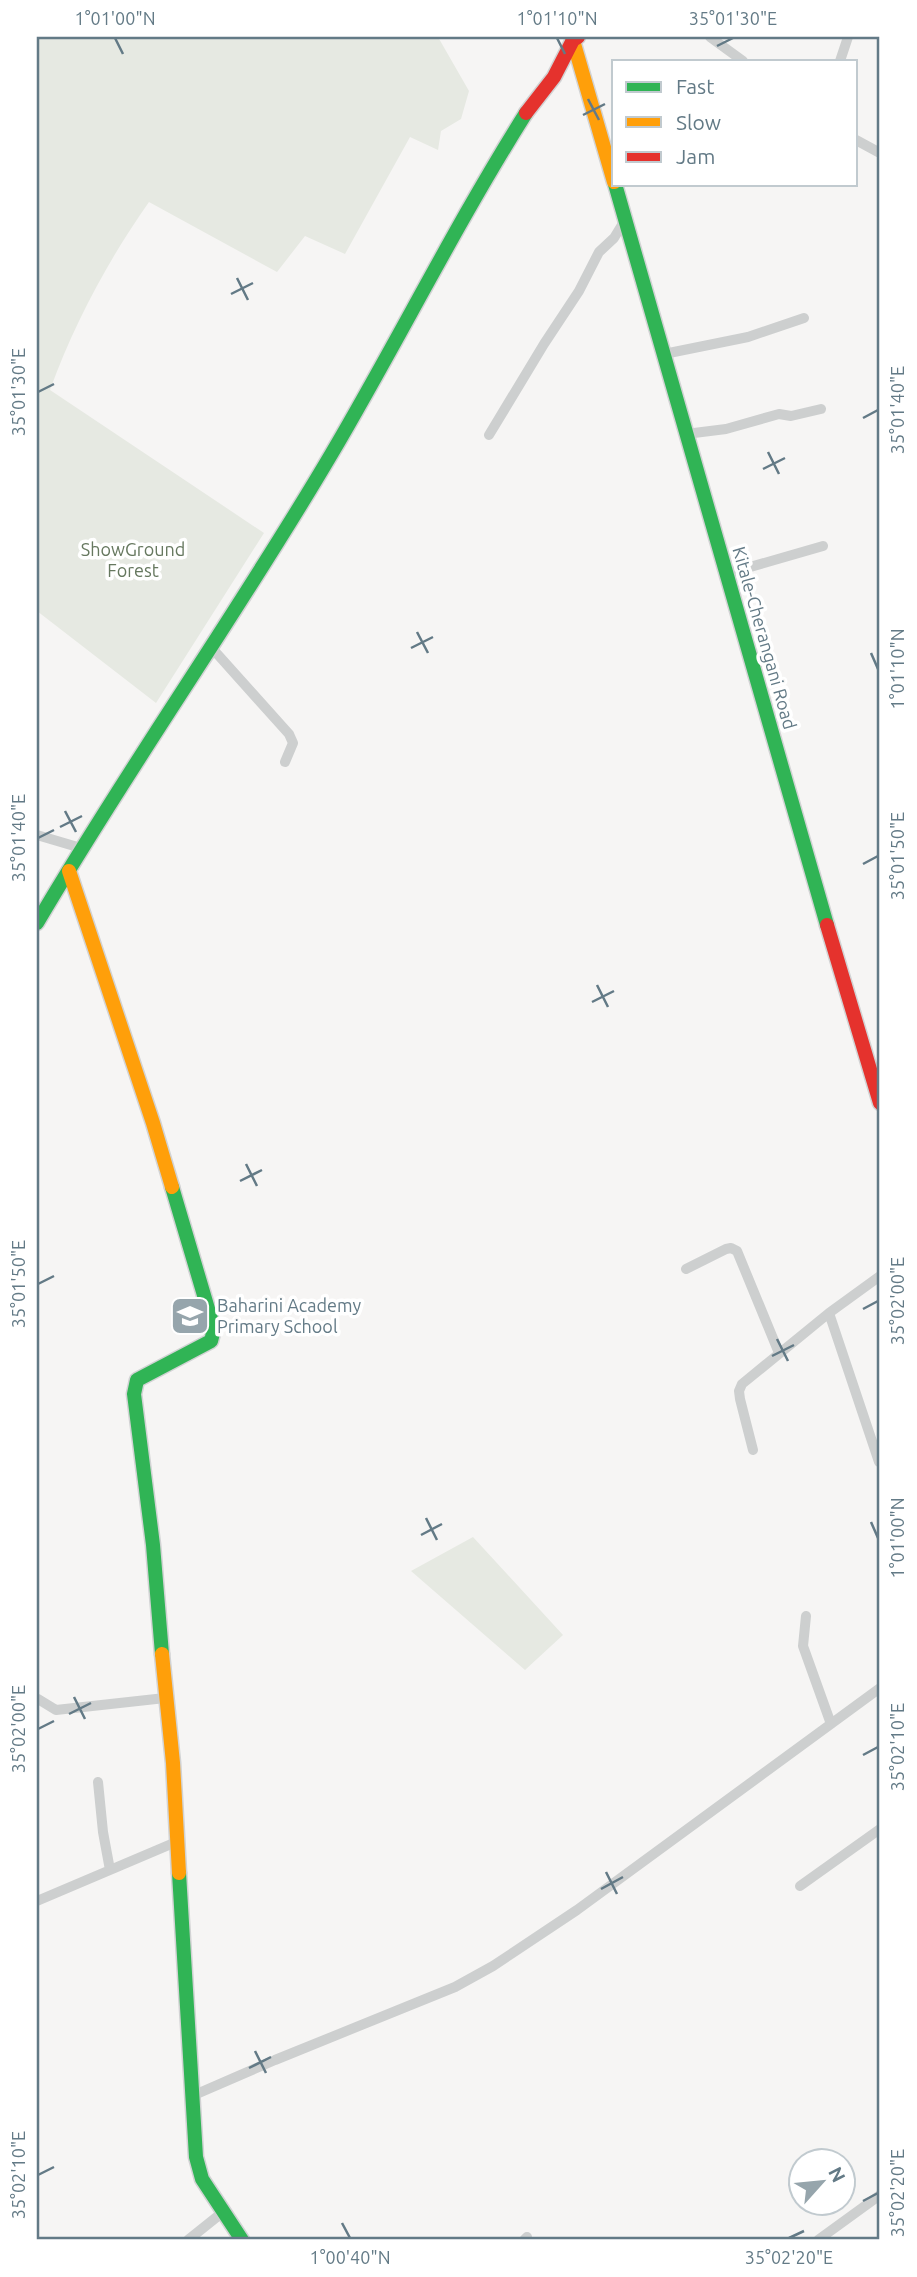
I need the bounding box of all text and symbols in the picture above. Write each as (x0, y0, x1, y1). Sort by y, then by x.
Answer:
text: 1°01'00"N (75, 8, 155, 28)
text: 1°01'10"N (517, 8, 597, 28)
text: 35°01'30"E (689, 8, 777, 28)
legend (612, 60, 858, 186)
text: Fast (676, 74, 714, 98)
text: Slow (676, 110, 721, 134)
text: Jam (676, 144, 715, 168)
text: 35°01'30"E (8, 348, 28, 436)
text: 35°01'40"E (887, 366, 907, 454)
park label: ShowGround Forest (81, 539, 185, 580)
street label: Kitale-Cherangani Road (729, 544, 801, 731)
text: 1°01'10"N (887, 629, 907, 709)
text: 35°01'40"E (8, 794, 28, 882)
text: 35°01'50"E (887, 812, 907, 900)
text: 35°01'50"E (8, 1240, 28, 1328)
text: 35°02'00"E (887, 1257, 907, 1345)
school or university icon: Baharini Academy Primary School (169, 1295, 211, 1337)
place label: Baharini Academy Primary School (217, 1295, 361, 1336)
text: 1°01'00"N (887, 1498, 907, 1578)
text: 35°02'00"E (8, 1685, 28, 1773)
text: 35°02'10"E (887, 1703, 907, 1791)
text: 35°02'10"E (8, 2131, 28, 2219)
north arrow (788, 2148, 858, 2218)
text: 35°02'20"E (887, 2149, 907, 2237)
text: N (824, 2163, 850, 2186)
text: 1°00'40"N (310, 2247, 390, 2267)
text: 35°02'20"E (745, 2247, 833, 2267)

